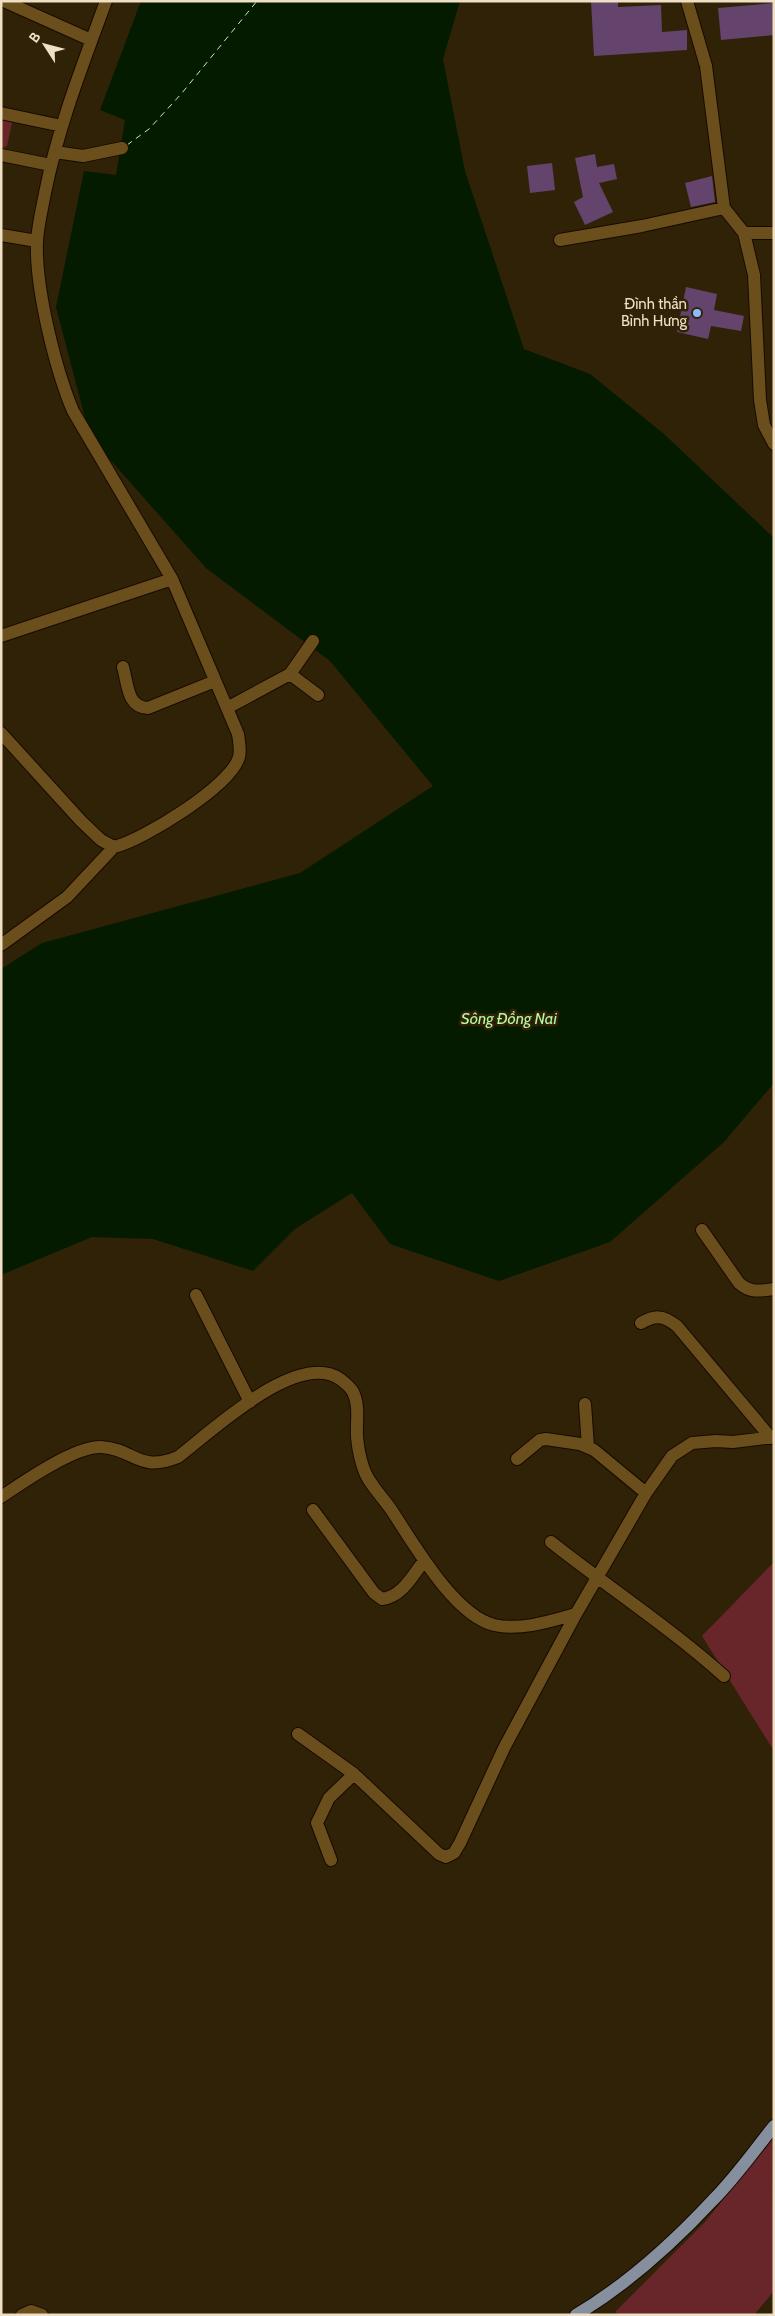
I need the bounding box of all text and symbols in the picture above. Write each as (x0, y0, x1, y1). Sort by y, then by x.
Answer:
north arrow (20, 20, 70, 70)
text: B (25, 28, 44, 46)
place label: Đình thần Bình Hưng (621, 295, 688, 330)
marker: Đình thần Bình Hưng (691, 307, 703, 319)
water label: Sông Đồng Nai (461, 1009, 558, 1028)

